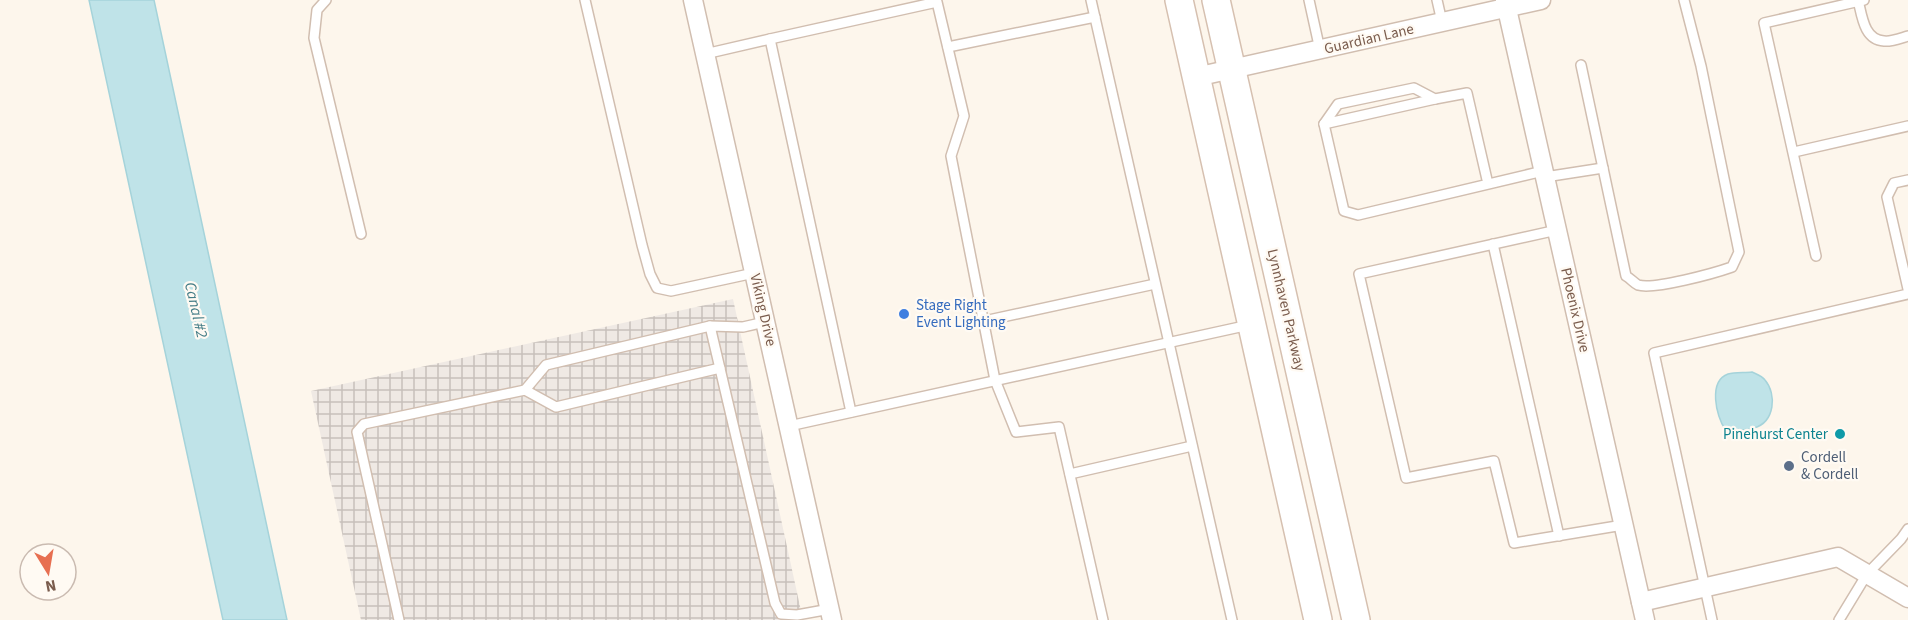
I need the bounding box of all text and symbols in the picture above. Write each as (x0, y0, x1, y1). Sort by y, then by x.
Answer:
street label: Guardian Lane (1322, 18, 1416, 60)
street label: Lynnhaven Parkway (1262, 247, 1310, 373)
street label: Phoenix Drive (1555, 266, 1595, 354)
street label: Viking Drive (744, 272, 782, 348)
water label: Canal #2 (179, 280, 213, 340)
place label: Stage Right Event Lighting (916, 295, 1006, 333)
marker: Stage Right Event Lighting (897, 307, 911, 321)
place label: Pinehurst Center (1723, 424, 1829, 445)
marker: Pinehurst Center (1833, 427, 1847, 441)
place label: Cordell & Cordell (1801, 447, 1858, 485)
marker: Cordell & Cordell (1782, 459, 1796, 473)
north arrow (18, 542, 78, 602)
text: N (43, 574, 58, 598)

